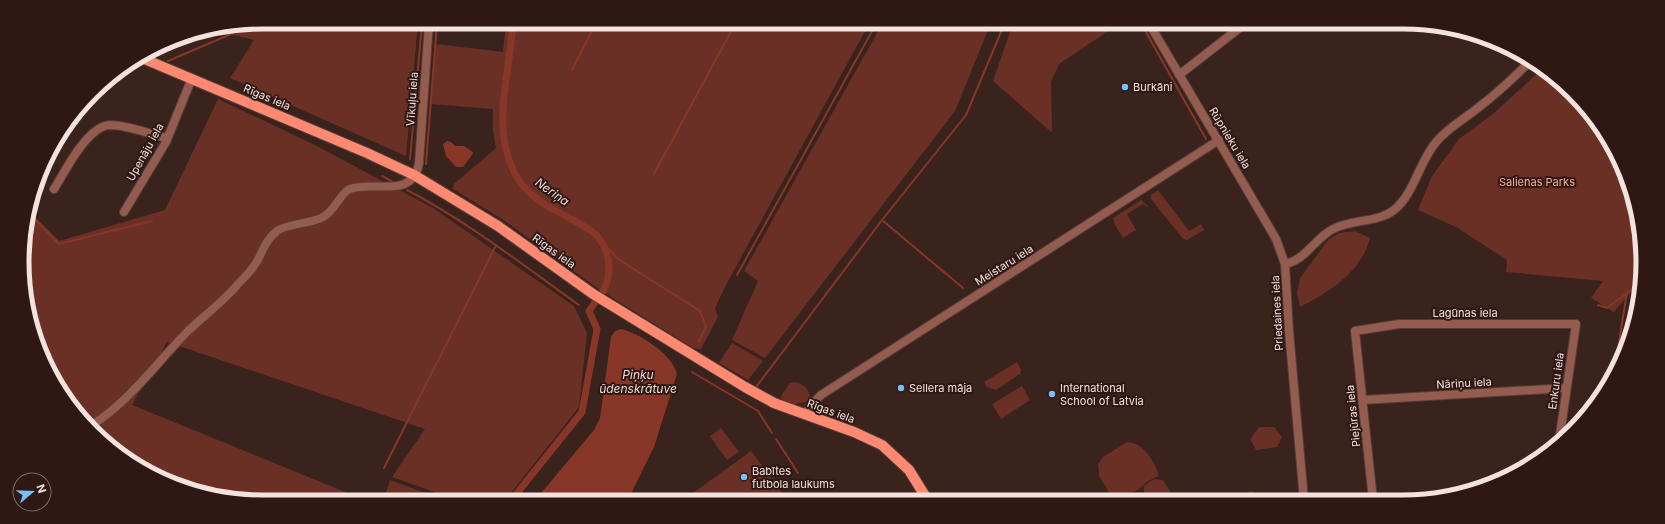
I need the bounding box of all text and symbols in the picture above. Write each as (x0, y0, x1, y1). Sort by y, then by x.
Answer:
street label: Vīkuļu iela (403, 71, 421, 127)
place label: Burkāni (1133, 80, 1172, 94)
street label: Rīgas iela (241, 81, 293, 113)
marker: Burkāni (1120, 82, 1130, 92)
street label: Rūpnieku iela (1206, 105, 1254, 171)
street label: Upenāju iela (123, 121, 167, 183)
water label: Neriņa (532, 175, 572, 209)
park label: Salienas Parks (1499, 175, 1575, 189)
street label: Rīgas iela (530, 231, 578, 271)
street label: Meistaru iela (972, 241, 1036, 289)
street label: Priedaines iela (1268, 275, 1286, 351)
street label: Lagūnas iela (1432, 306, 1498, 320)
street label: Enkuru iela (1545, 352, 1567, 410)
water label: Piņķu ūdenskrātuve (599, 367, 677, 396)
street label: Nāriņu iela (1436, 375, 1492, 391)
place label: Sellera māja (909, 381, 972, 395)
place label: International School of Latvia (1060, 381, 1144, 408)
marker: Sellera māja (896, 383, 906, 393)
street label: Piejūras iela (1343, 384, 1363, 448)
marker: International School of Latvia (1047, 389, 1057, 399)
street label: Rīgas iela (805, 396, 857, 426)
place label: Babītes futbola laukums (752, 464, 835, 491)
north arrow (12, 472, 52, 512)
marker: Babītes futbola laukums (739, 472, 749, 482)
text: N (33, 482, 49, 495)

